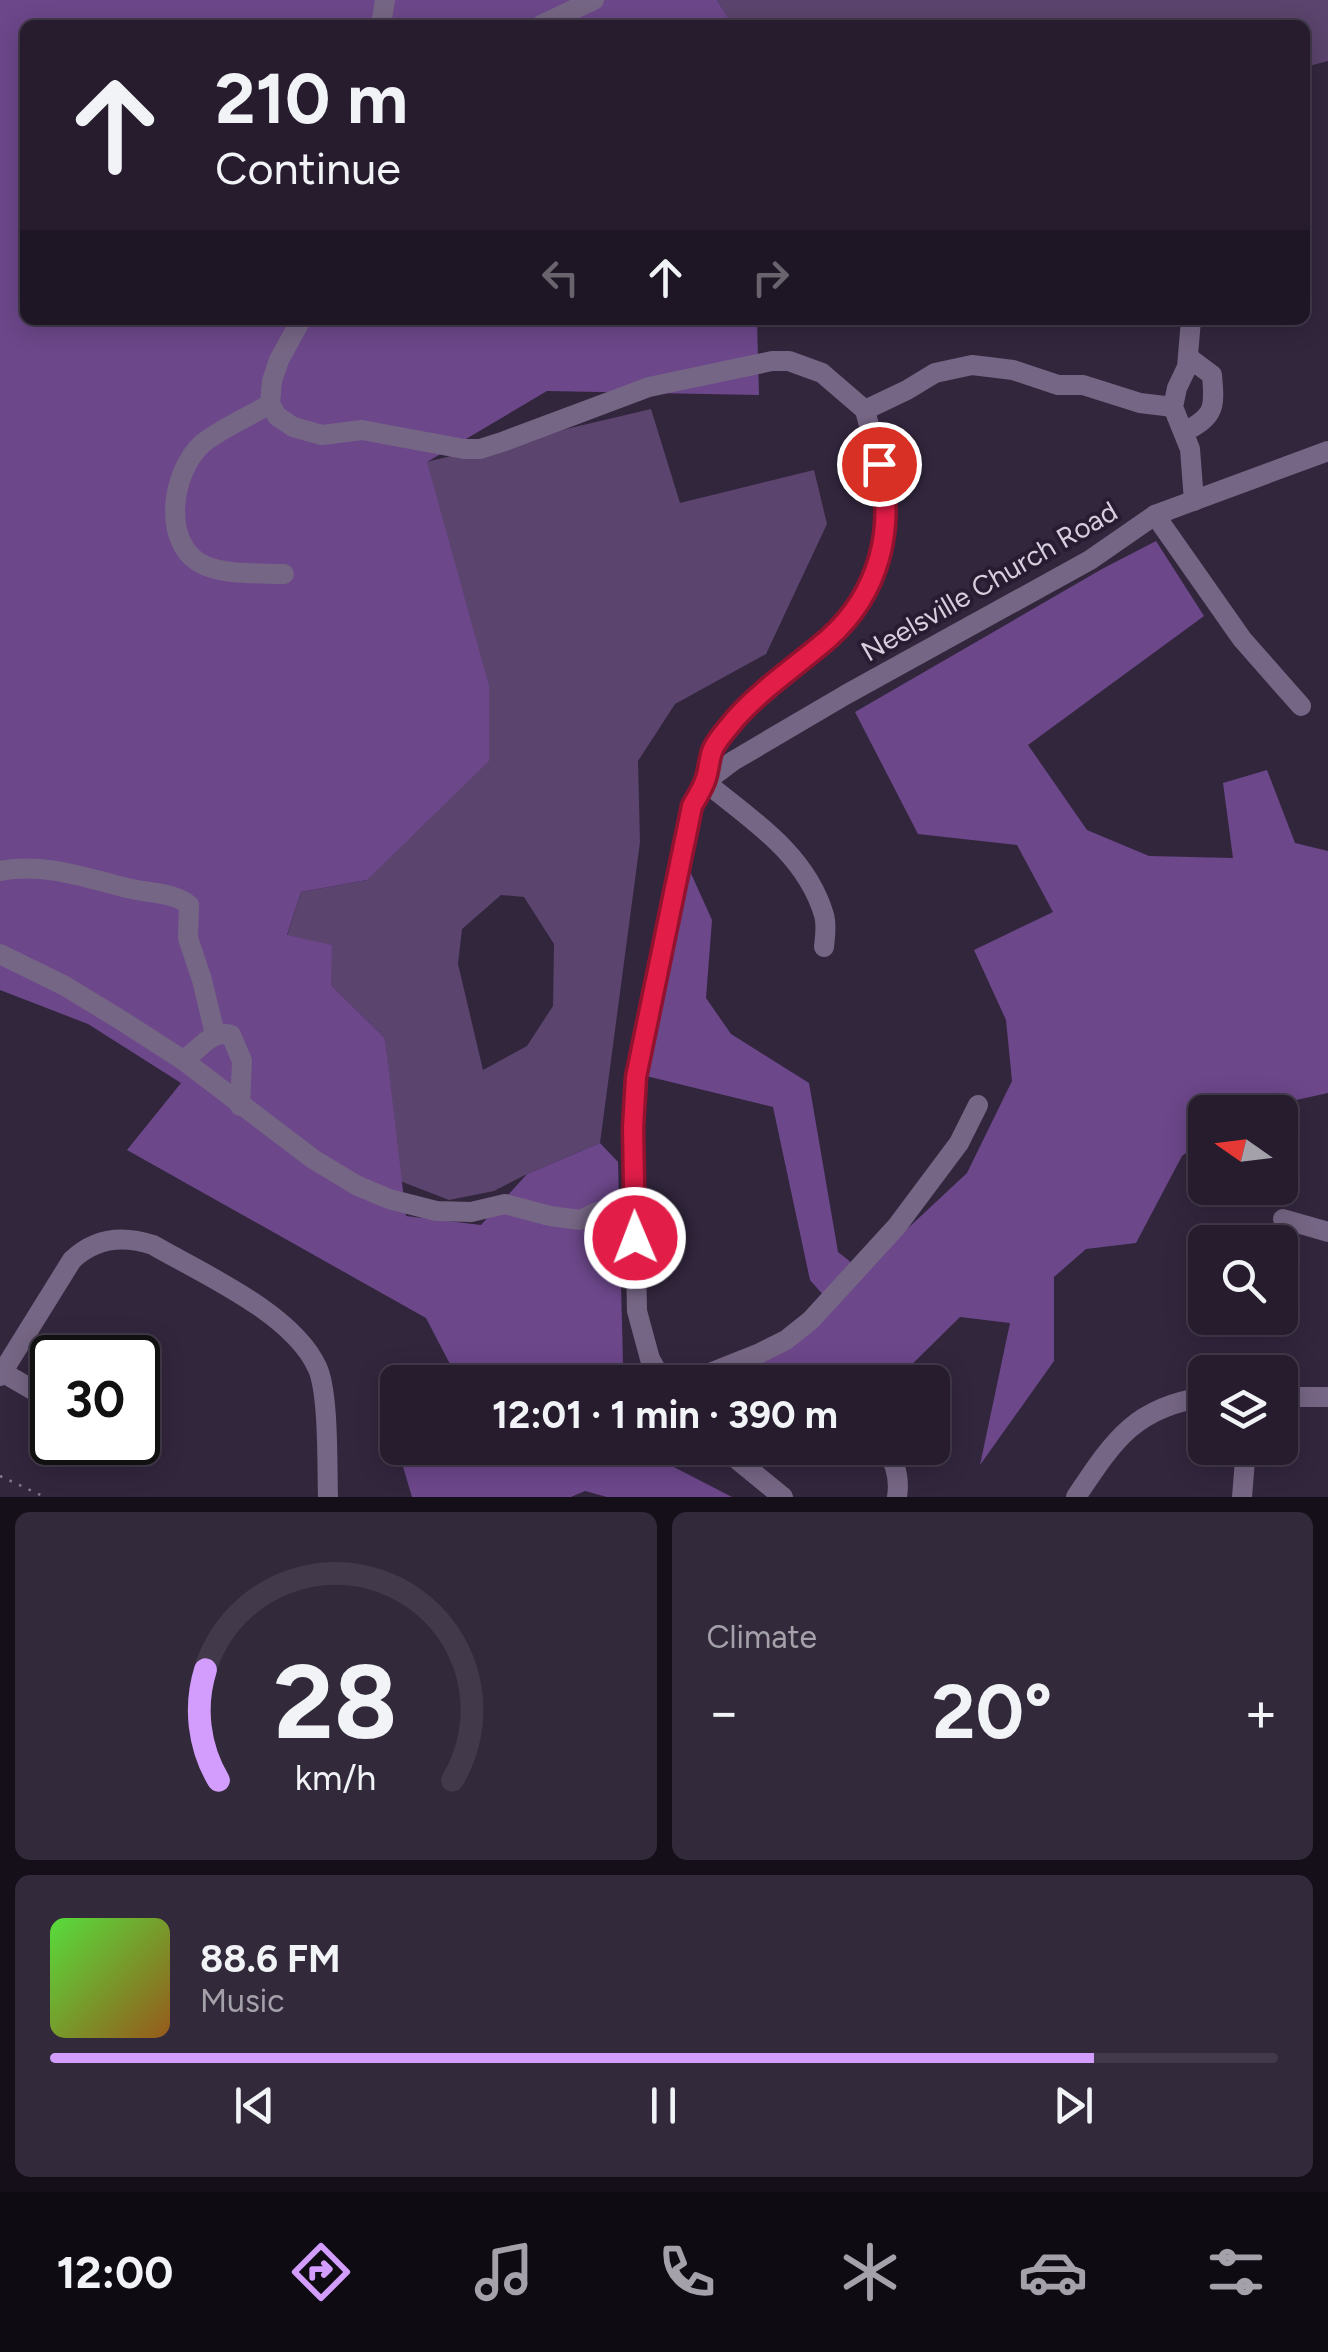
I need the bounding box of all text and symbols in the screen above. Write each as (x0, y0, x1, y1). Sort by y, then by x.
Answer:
text: 210 m (215, 56, 408, 141)
icon: ahead (50, 60, 180, 190)
text: Continue (215, 141, 401, 195)
icon: left (533, 250, 588, 305)
icon: ahead (638, 250, 693, 305)
icon: right (743, 250, 798, 305)
pin (837, 422, 922, 507)
icon: arrive (852, 437, 907, 492)
street label: Neelsville Church Road (855, 494, 1123, 668)
north arrow (1188, 1095, 1298, 1205)
map controls (1188, 1095, 1298, 1465)
position arrow (583, 1186, 687, 1290)
button: search (1188, 1225, 1298, 1335)
speed limit sign: 30 (30, 1335, 160, 1465)
button: layers (1188, 1355, 1298, 1465)
text: 12:01 · 1 min · 390 m (492, 1392, 838, 1438)
text: Climate (707, 1618, 817, 1656)
text: 28 (274, 1639, 398, 1764)
text: 20° (932, 1667, 1052, 1757)
text: − (707, 1679, 741, 1745)
text: + (1244, 1679, 1278, 1745)
text: km/h (295, 1756, 377, 1799)
text: 88.6 FM (200, 1936, 341, 1982)
text: Music (200, 1982, 285, 2020)
icon: previous (227, 2078, 282, 2133)
icon: pause (636, 2078, 691, 2133)
icon: next (1046, 2078, 1101, 2133)
icon: directions (286, 2237, 356, 2307)
icon: music (469, 2237, 539, 2307)
icon: phone (652, 2237, 722, 2307)
icon: climate (835, 2237, 905, 2307)
icon: car (1018, 2237, 1088, 2307)
icon: filters (1201, 2237, 1271, 2307)
text: 12:00 (57, 2245, 173, 2299)

